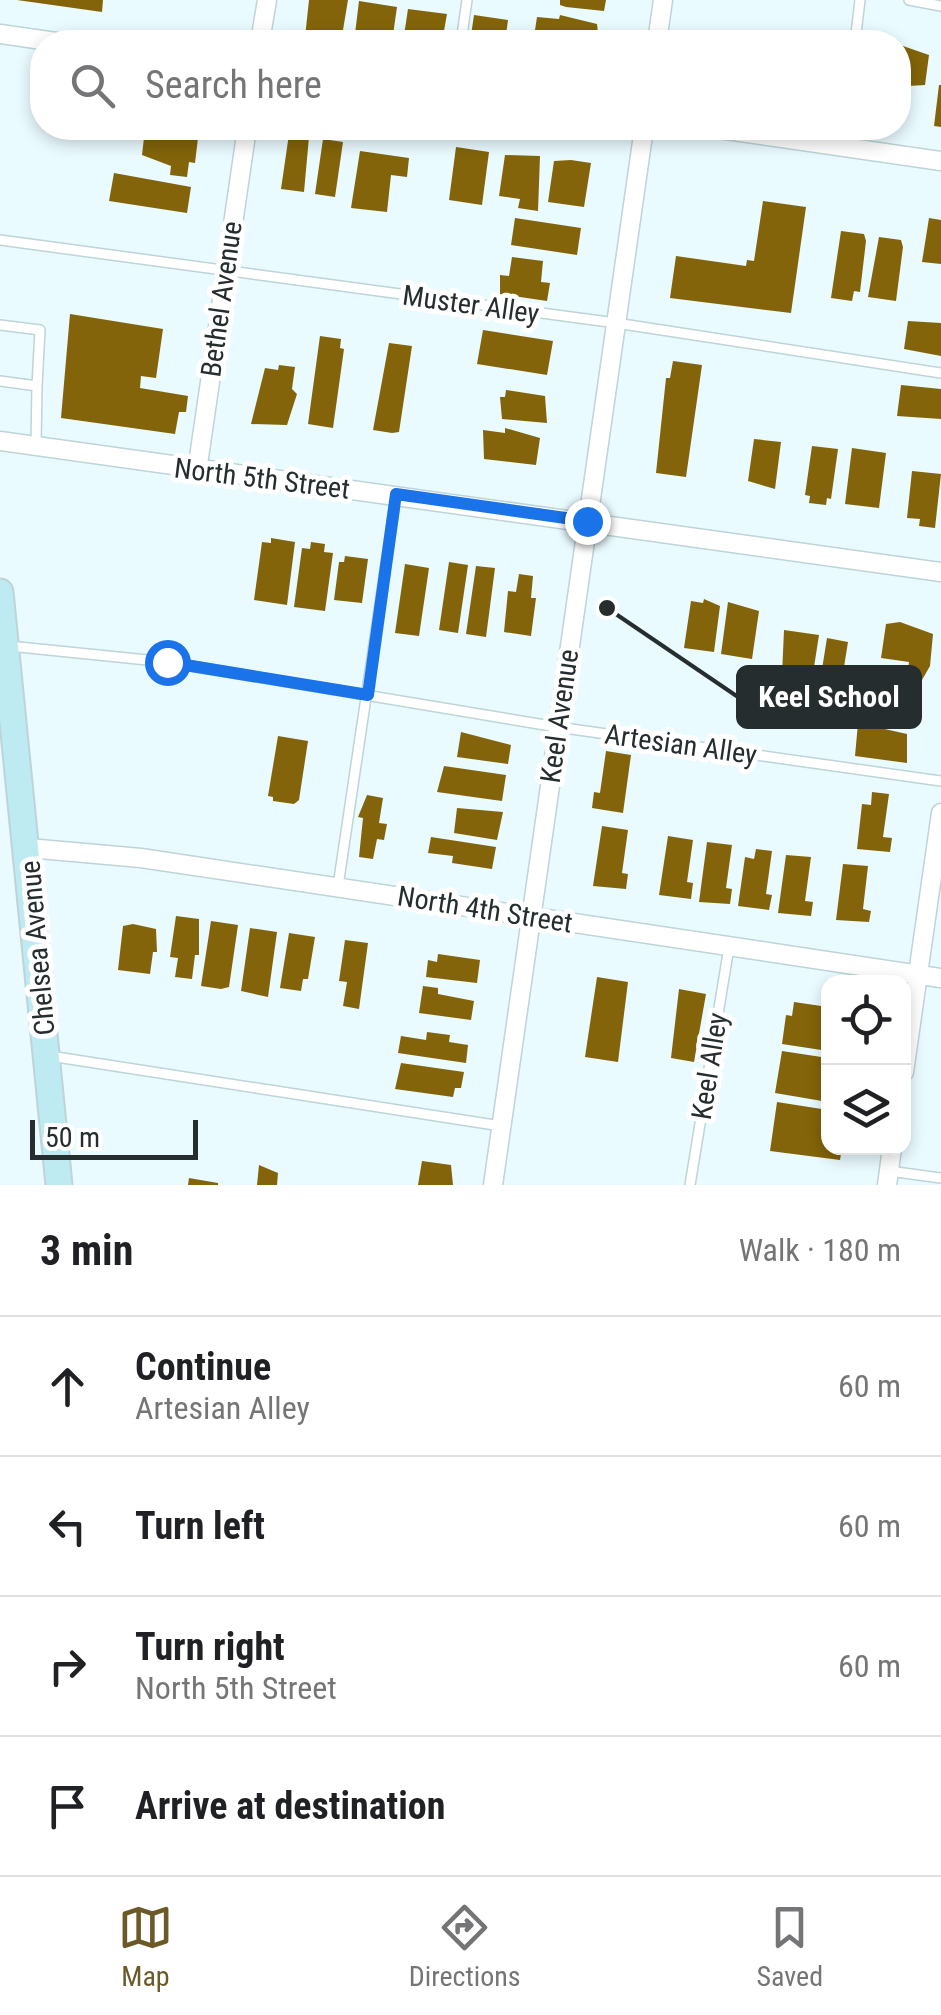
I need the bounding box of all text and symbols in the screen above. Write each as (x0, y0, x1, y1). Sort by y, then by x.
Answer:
search box (30, 30, 911, 140)
icon: search (65, 58, 120, 113)
text: Search here (145, 63, 322, 107)
street label: Bethel Avenue (194, 219, 249, 379)
street label: Muster Alley (401, 279, 542, 330)
street label: North 5th Street (172, 451, 352, 506)
route end (565, 499, 611, 545)
route start (145, 640, 191, 686)
street label: Keel Avenue (534, 647, 585, 785)
callout: Keel School (738, 667, 920, 727)
text: Keel School (758, 679, 900, 714)
street label: Artesian Alley (603, 718, 759, 772)
street label: Chelsea Avenue (13, 859, 62, 1037)
street label: North 4th Street (395, 879, 575, 940)
map controls (821, 975, 911, 1155)
button: locate (821, 975, 911, 1065)
street label: Keel Alley (685, 1010, 734, 1122)
button: layers (821, 1065, 911, 1155)
scale bar (30, 1115, 198, 1160)
text: 50 m (45, 1121, 100, 1154)
text: 3 min (40, 1226, 133, 1275)
text: Walk · 180 m (739, 1231, 901, 1269)
text: Continue (135, 1345, 271, 1389)
icon: ahead (40, 1359, 95, 1414)
text: 60 m (838, 1367, 901, 1405)
text: Artesian Alley (135, 1389, 310, 1427)
icon: left (40, 1499, 95, 1554)
text: Turn left (135, 1504, 265, 1548)
text: 60 m (838, 1507, 901, 1545)
text: Turn right (135, 1625, 285, 1669)
icon: right (40, 1639, 95, 1694)
text: 60 m (838, 1647, 901, 1685)
text: North 5th Street (135, 1669, 337, 1707)
icon: arrive (40, 1779, 95, 1834)
text: Arrive at destination (135, 1784, 445, 1828)
tab: Map (118, 1900, 173, 1993)
tab: Directions (409, 1900, 521, 1993)
tab: Saved (756, 1900, 823, 1993)

